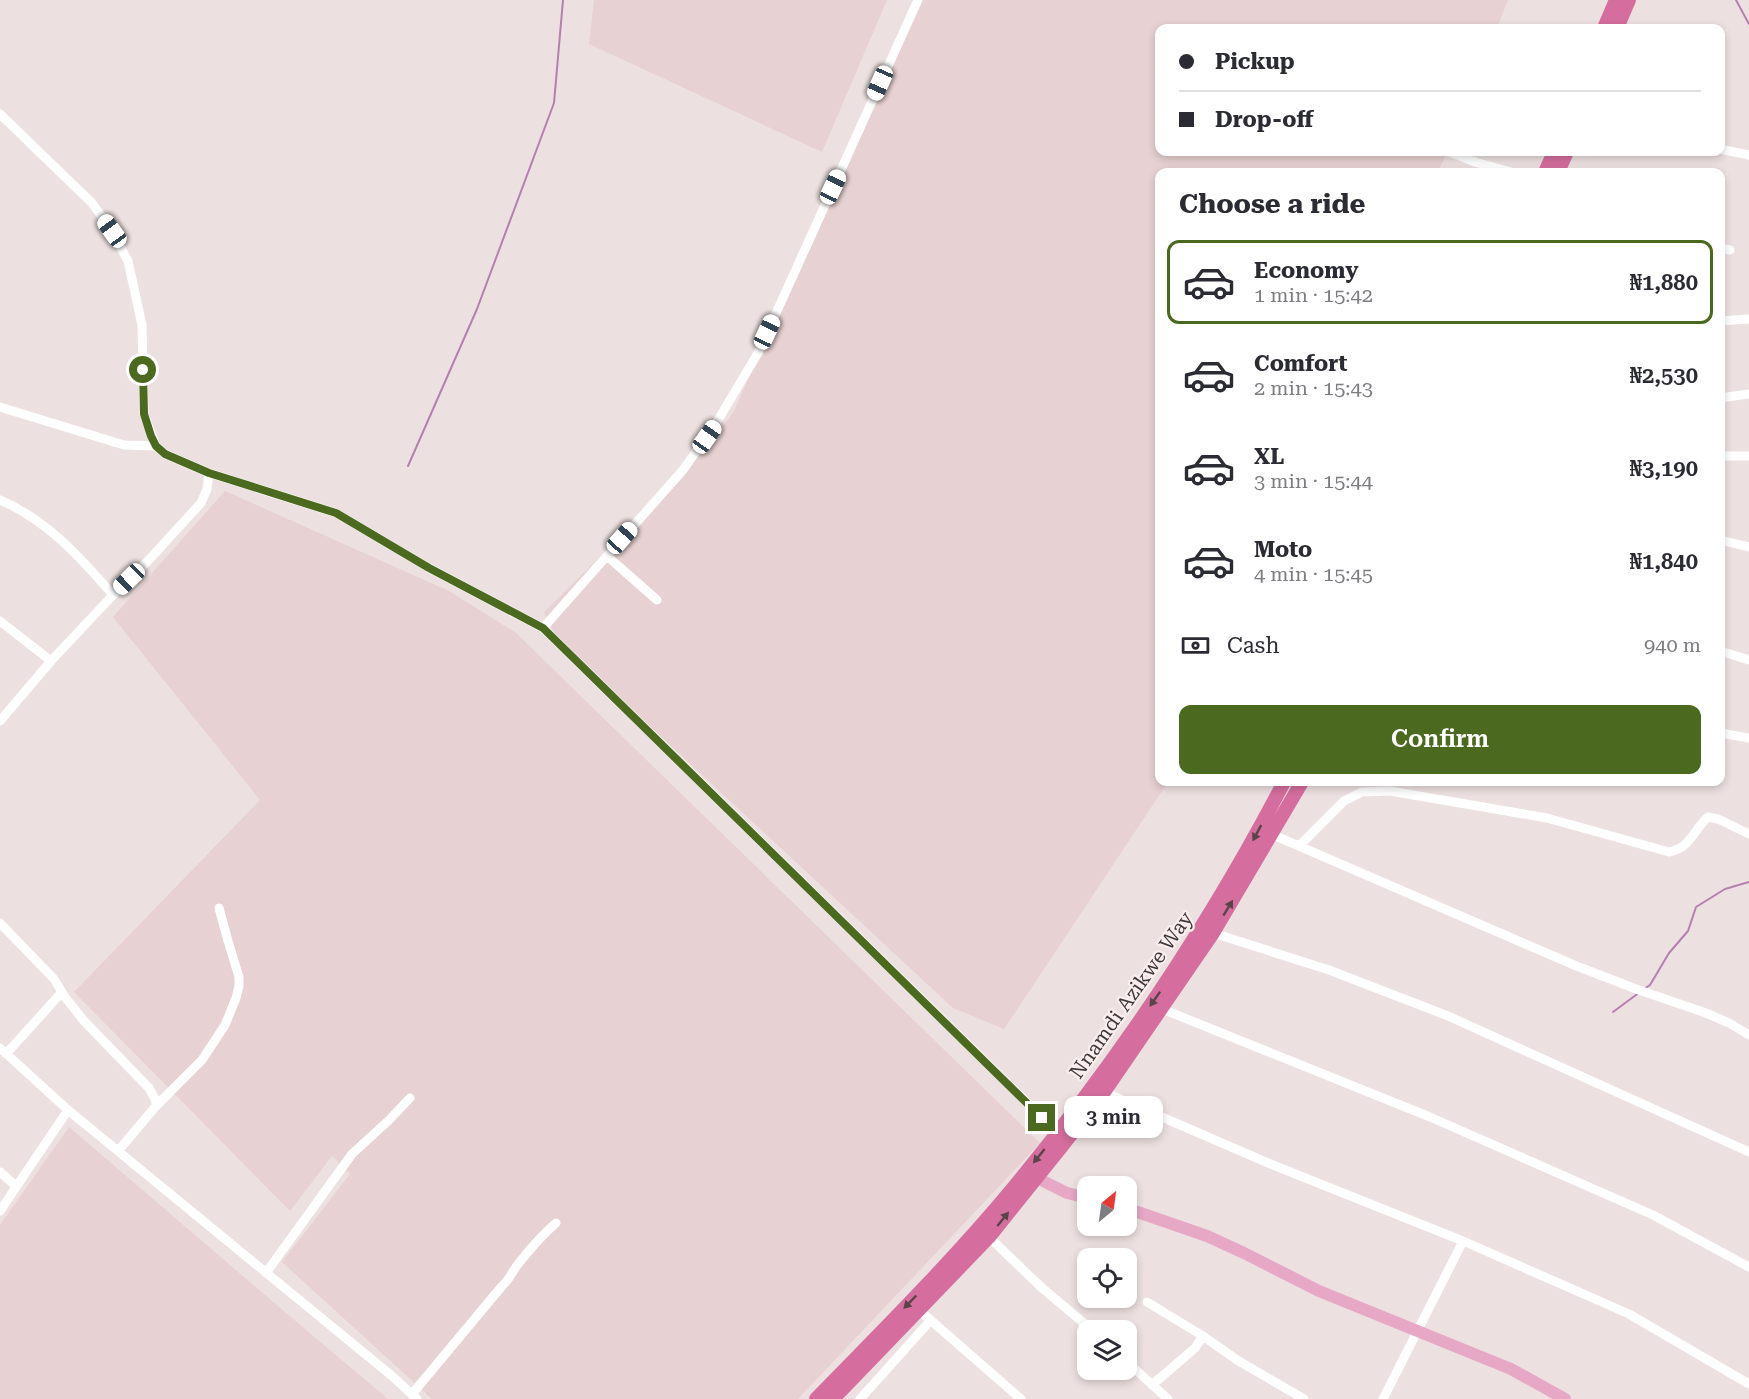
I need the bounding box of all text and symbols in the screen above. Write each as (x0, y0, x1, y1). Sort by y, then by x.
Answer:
text: Pickup (1215, 49, 1295, 74)
car (864, 63, 896, 103)
text: Drop-off (1215, 107, 1313, 132)
car (817, 167, 849, 207)
text: Choose a ride (1179, 188, 1365, 220)
car (94, 211, 130, 251)
icon: car (1182, 255, 1236, 309)
text: Economy (1254, 258, 1358, 283)
text: ₦1,880 (1630, 270, 1698, 295)
text: 1 min · 15:42 (1254, 283, 1373, 307)
car (751, 312, 783, 352)
icon: car (1182, 348, 1236, 402)
text: Comfort (1254, 351, 1347, 376)
route start (129, 356, 156, 383)
text: ₦2,530 (1630, 363, 1698, 388)
text: 2 min · 15:43 (1254, 376, 1373, 400)
car (689, 417, 725, 457)
icon: car (1182, 441, 1236, 495)
text: XL (1254, 444, 1284, 469)
text: ₦3,190 (1630, 456, 1698, 481)
text: 3 min · 15:44 (1254, 469, 1373, 493)
car (603, 519, 641, 557)
icon: car (1182, 534, 1236, 588)
text: Moto (1254, 537, 1312, 562)
text: ₦1,840 (1630, 549, 1698, 574)
car (110, 560, 148, 598)
text: 4 min · 15:45 (1254, 562, 1373, 586)
icon: cash (1179, 629, 1212, 662)
text: Cash (1227, 633, 1279, 658)
text: 940 m (1644, 633, 1701, 657)
button: Confirm (1179, 705, 1701, 774)
one-way arrow (1252, 825, 1262, 842)
one-way arrow (1223, 900, 1234, 916)
street label: Nnamdi Azikwe Way (1064, 907, 1198, 1083)
one-way arrow (1149, 991, 1160, 1007)
callout: 3 min (1063, 1097, 1162, 1139)
route end (1028, 1104, 1055, 1131)
text: 3 min (1086, 1105, 1141, 1129)
one-way arrow (1032, 1148, 1045, 1164)
north arrow (1077, 1176, 1137, 1236)
map controls (1077, 1176, 1137, 1380)
one-way arrow (997, 1212, 1009, 1227)
button: locate (1077, 1248, 1137, 1308)
one-way arrow (903, 1294, 917, 1308)
button: layers (1077, 1320, 1137, 1380)

